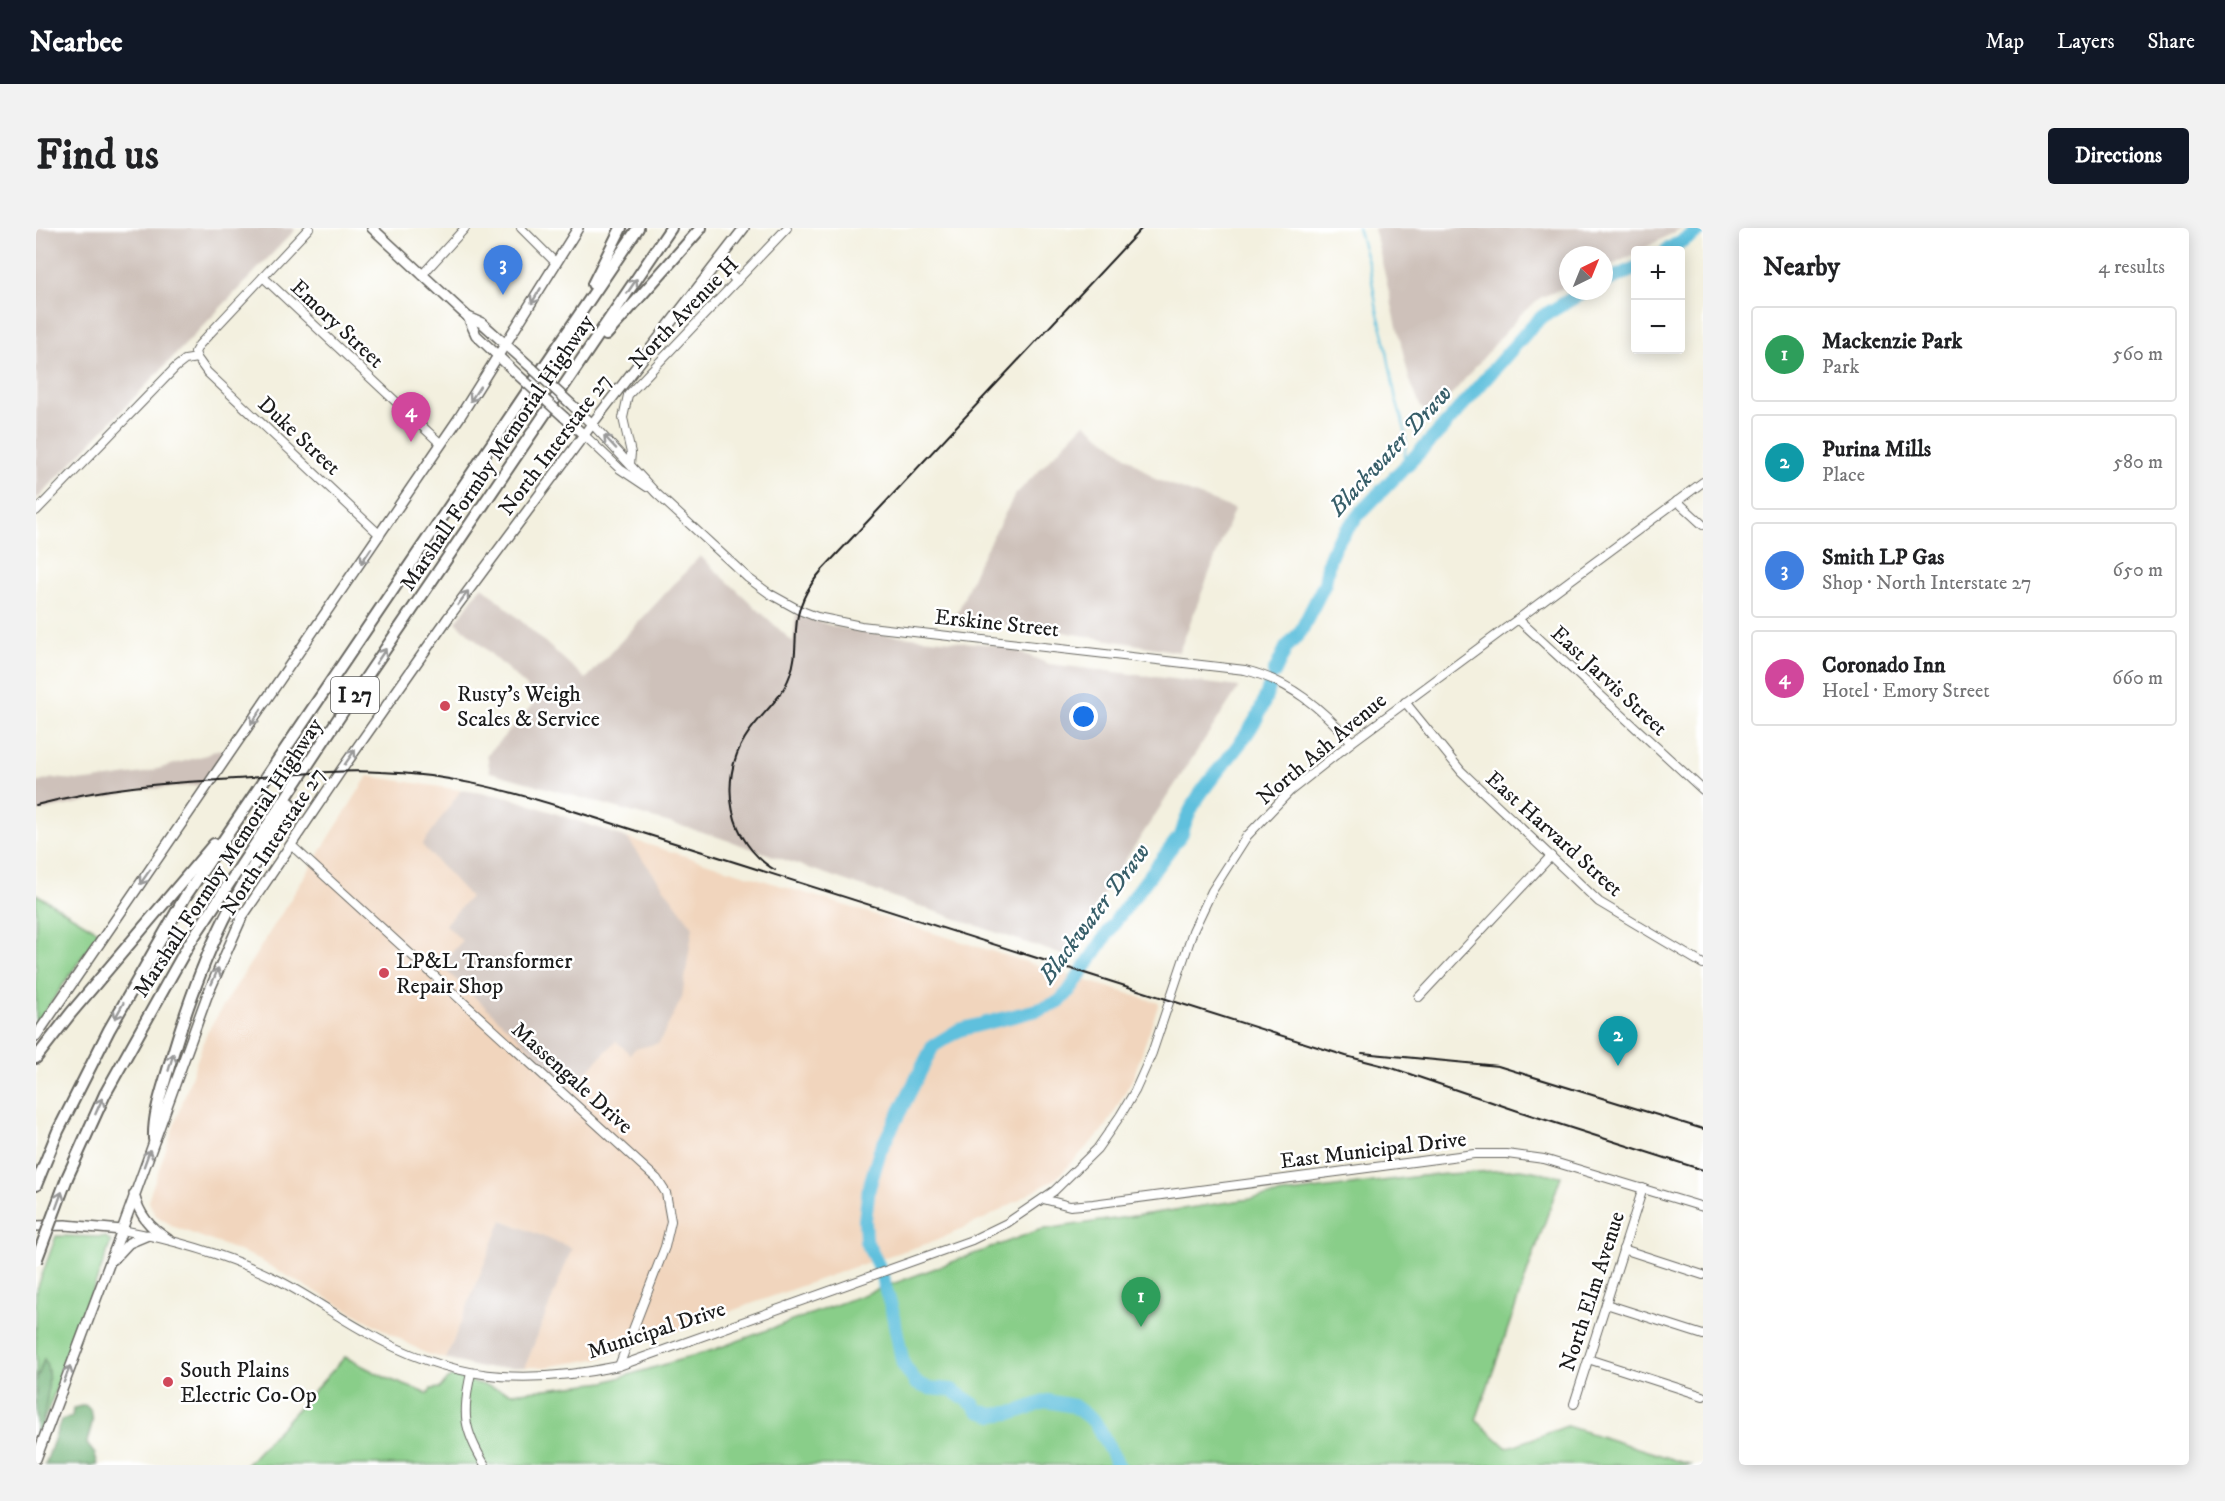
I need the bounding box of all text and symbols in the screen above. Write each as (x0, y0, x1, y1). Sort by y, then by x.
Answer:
text: Nearbee (30, 25, 123, 60)
text: Map (1985, 29, 2024, 55)
text: Layers (2057, 29, 2115, 55)
text: Share (2148, 29, 2195, 55)
button: Directions (2048, 128, 2189, 184)
text: Find us (36, 130, 159, 182)
pin: 3 (484, 245, 522, 295)
north arrow (1559, 246, 1613, 300)
map controls (1631, 246, 1685, 354)
button: + (1631, 246, 1685, 300)
street label: North Avenue H (624, 251, 745, 375)
text: Nearby (1763, 251, 1840, 284)
text: 4 results (2098, 255, 2165, 280)
street label: Emory Street (285, 274, 389, 374)
one-way arrow (626, 278, 638, 295)
one-way arrow (530, 287, 542, 304)
button: − (1631, 300, 1685, 354)
street label: Marshall Formby Memorial Highway (394, 309, 600, 596)
text: Mackenzie Park (1822, 328, 1962, 355)
text: 1 (1781, 342, 1788, 367)
text: 560 m (2113, 342, 2163, 367)
text: Park (1822, 355, 1859, 380)
street label: North Interstate 27 (493, 369, 617, 521)
water label: Blackwater Draw (1322, 379, 1459, 523)
one-way arrow (468, 385, 480, 402)
street label: Duke Street (252, 391, 346, 481)
pin: 4 (392, 392, 430, 442)
one-way arrow (603, 435, 617, 450)
text: Purina Mills (1822, 436, 1931, 463)
text: 2 (1780, 450, 1789, 475)
text: 580 m (2113, 450, 2163, 475)
text: Place (1822, 463, 1865, 488)
text: Smith LP Gas (1822, 544, 1944, 571)
one-way arrow (360, 547, 372, 564)
text: 3 (1781, 558, 1788, 583)
text: 650 m (2113, 558, 2163, 583)
text: Shop · North Interstate 27 (1822, 571, 2032, 596)
one-way arrow (457, 590, 469, 606)
street label: Erskine Street (933, 604, 1060, 643)
street label: East Jarvis Street (1545, 620, 1673, 742)
one-way arrow (375, 648, 387, 665)
text: Coronado Inn (1822, 652, 1945, 679)
text: 4 (1779, 666, 1790, 691)
text: 660 m (2112, 666, 2163, 691)
road number: I 27 (331, 677, 379, 713)
text: Hotel · Emory Street (1822, 679, 1990, 704)
place label: Rusty's Weigh Scales & Service (457, 681, 600, 733)
street label: North Ash Avenue (1252, 687, 1392, 811)
marker: Rusty's Weigh Scales & Service (438, 699, 452, 713)
your location (1069, 702, 1098, 731)
one-way arrow (250, 708, 262, 724)
street label: Marshall Formby Memorial Highway (128, 713, 329, 1003)
one-way arrow (344, 749, 357, 765)
street label: North Interstate 27 (215, 763, 331, 921)
street label: East Harvard Street (1480, 765, 1628, 903)
water label: Blackwater Draw (1032, 838, 1157, 990)
one-way arrow (139, 868, 151, 885)
place label: LP&L Transformer Repair Shop (396, 948, 573, 1000)
marker: LP&L Transformer Repair Shop (377, 966, 391, 980)
one-way arrow (210, 967, 222, 985)
one-way arrow (113, 1002, 124, 1020)
pin: 2 (1598, 1016, 1638, 1066)
street label: Massengale Drive (506, 1017, 638, 1140)
one-way arrow (166, 1053, 177, 1072)
one-way arrow (94, 1097, 106, 1115)
street label: East Municipal Drive (1279, 1126, 1468, 1175)
one-way arrow (143, 1150, 154, 1168)
one-way arrow (54, 1191, 65, 1209)
street label: North Elm Avenue (1554, 1208, 1631, 1375)
pin: 1 (1122, 1278, 1160, 1327)
street label: Municipal Drive (584, 1295, 729, 1365)
place label: South Plains Electric Co-Op (180, 1357, 317, 1409)
one-way arrow (62, 1366, 73, 1384)
marker: South Plains Electric Co-Op (161, 1375, 175, 1389)

